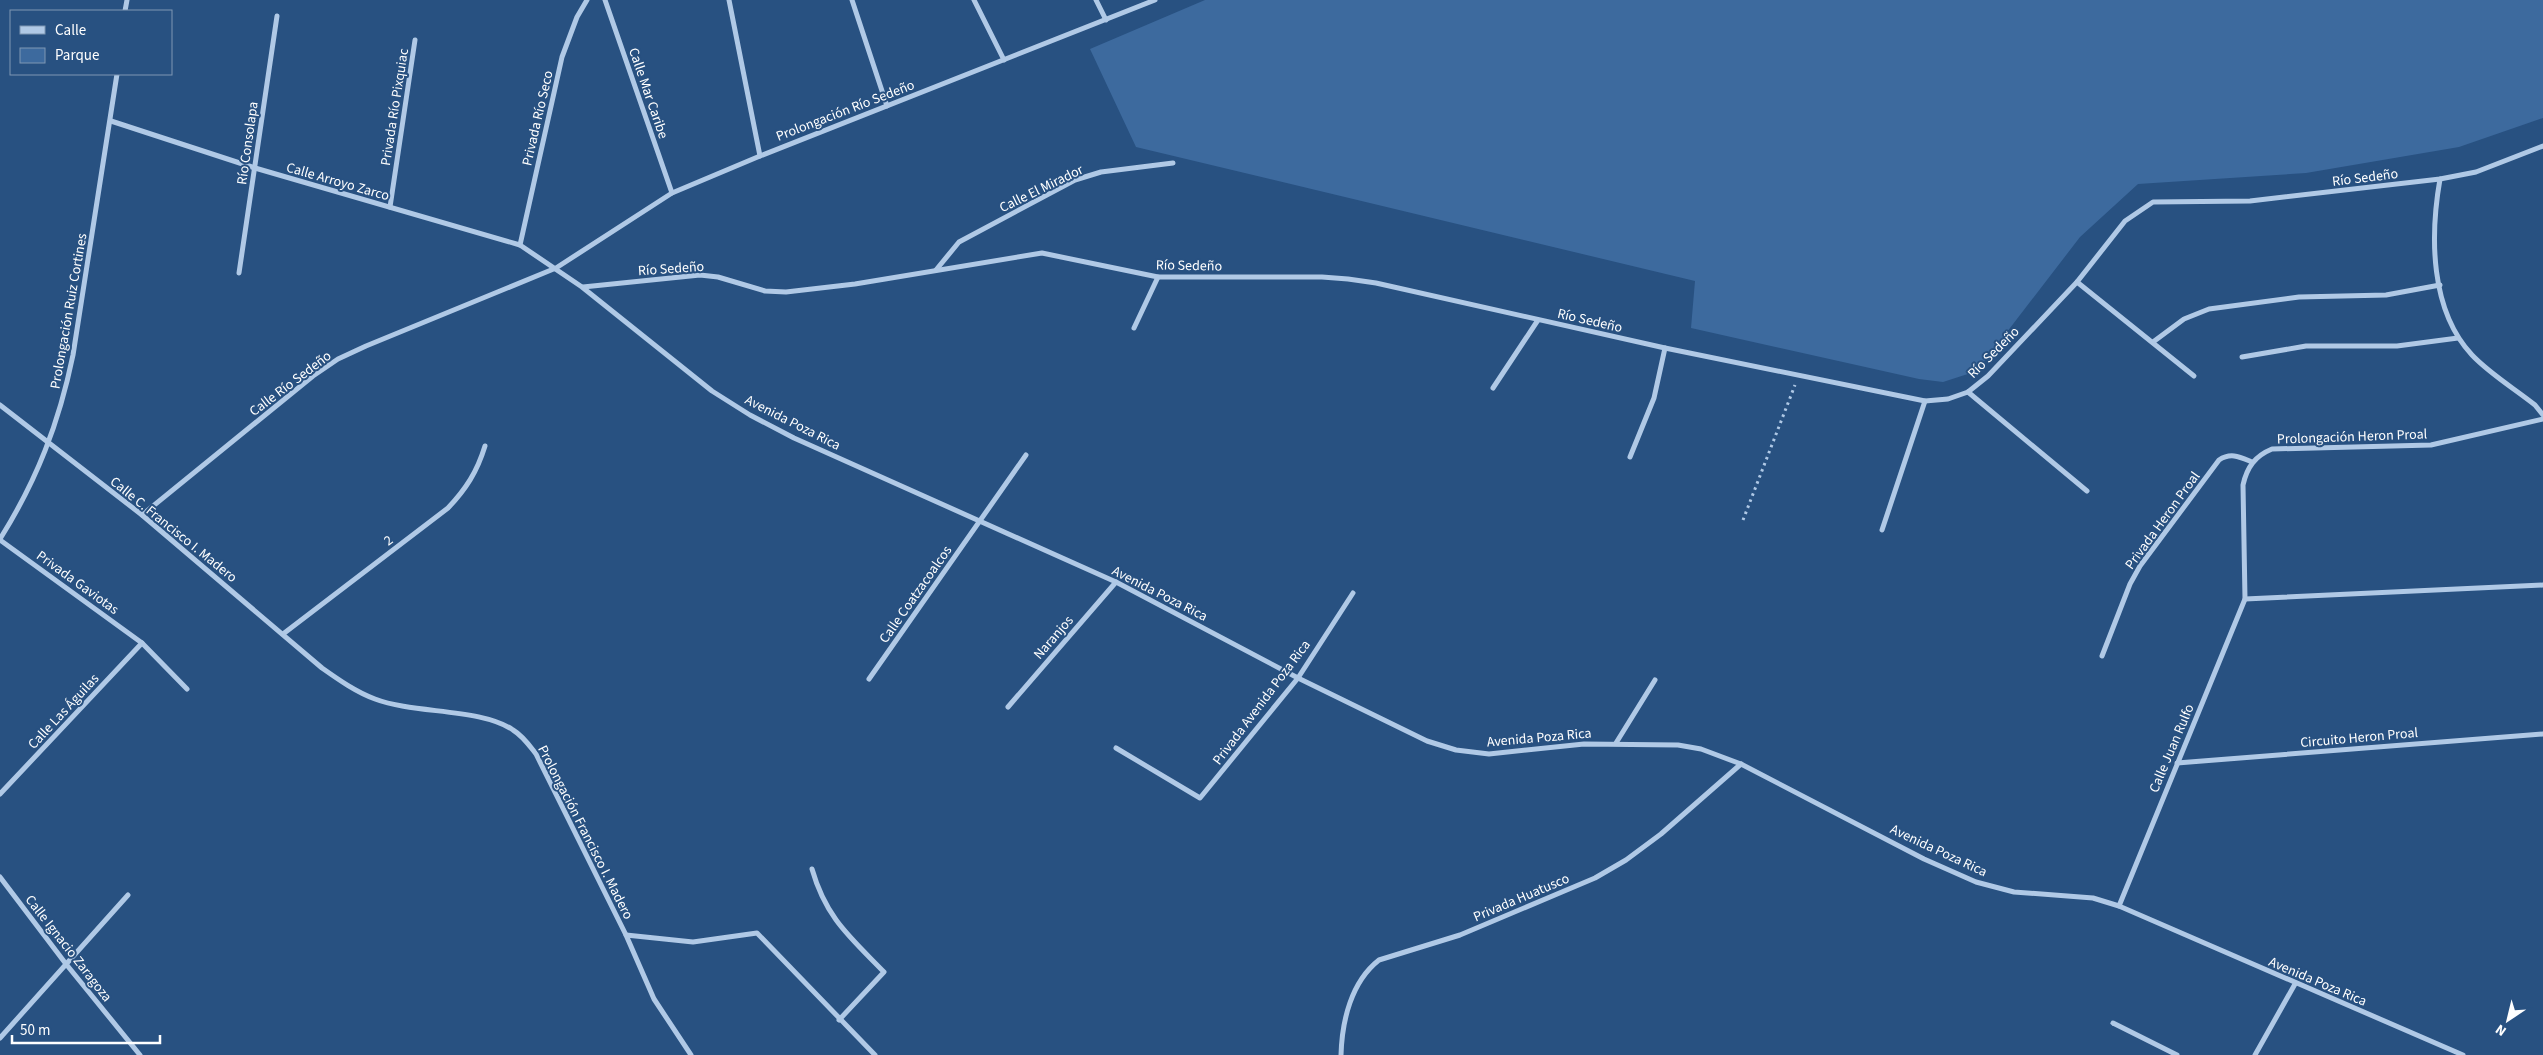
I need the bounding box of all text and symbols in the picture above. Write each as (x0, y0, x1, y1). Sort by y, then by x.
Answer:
legend (10, 10, 172, 75)
text: Calle (55, 20, 86, 41)
text: Parque (55, 45, 99, 66)
street label: Calle Mar Caribe (623, 45, 673, 141)
street label: Privada Río Pixquiac (376, 46, 414, 167)
street label: Privada Río Seco (517, 69, 559, 168)
street label: Prolongación Río Sedeño (773, 75, 918, 147)
street label: Río Consolapa (232, 100, 264, 186)
street label: Calle Arroyo Zarco (284, 158, 392, 206)
street label: Calle El Mirador (996, 160, 1087, 218)
street label: Río Sedeño (2331, 164, 2399, 192)
street label: Prolongación Ruiz Cortines (45, 232, 93, 391)
street label: Río Sedeño (1156, 255, 1222, 277)
street label: Río Sedeño (637, 257, 705, 281)
street label: Río Sedeño (1555, 304, 1624, 338)
street label: Río Sedeño (1963, 322, 2024, 383)
street label: Calle Río Sedeño (245, 346, 336, 421)
street label: Avenida Poza Rica (741, 390, 844, 456)
street label: Prolongación Heron Proal (2277, 424, 2428, 450)
street label: Privada Heron Proal (2120, 467, 2205, 574)
street label: Calle C. Francisco I. Madero (105, 472, 241, 587)
street label: 2 (380, 531, 397, 551)
street label: Calle Coatzacoalcos (875, 542, 957, 648)
street label: Privada Gaviotas (32, 546, 123, 620)
street label: Avenida Poza Rica (1108, 561, 1211, 627)
street label: Naranjos (1029, 611, 1079, 664)
street label: Privada Avenida Poza Rica (1208, 636, 1316, 769)
street label: Calle Las Águilas (23, 669, 104, 754)
street label: Calle Juan Rulfo (2144, 701, 2200, 796)
street label: Avenida Poza Rica (1486, 723, 1592, 753)
street label: Circuito Heron Proal (2299, 723, 2419, 753)
street label: Prolongación Francisco I. Madero (532, 742, 638, 923)
street label: Avenida Poza Rica (1887, 820, 1990, 882)
street label: Privada Huatusco (1470, 869, 1573, 927)
street label: Calle Ignacio Zaragoza (20, 891, 116, 1006)
street label: Avenida Poza Rica (2265, 952, 2370, 1012)
north arrow (2483, 995, 2533, 1045)
scale bar (12, 1012, 160, 1044)
text: N (2492, 1019, 2511, 1041)
text: 50 m (20, 1020, 50, 1041)

